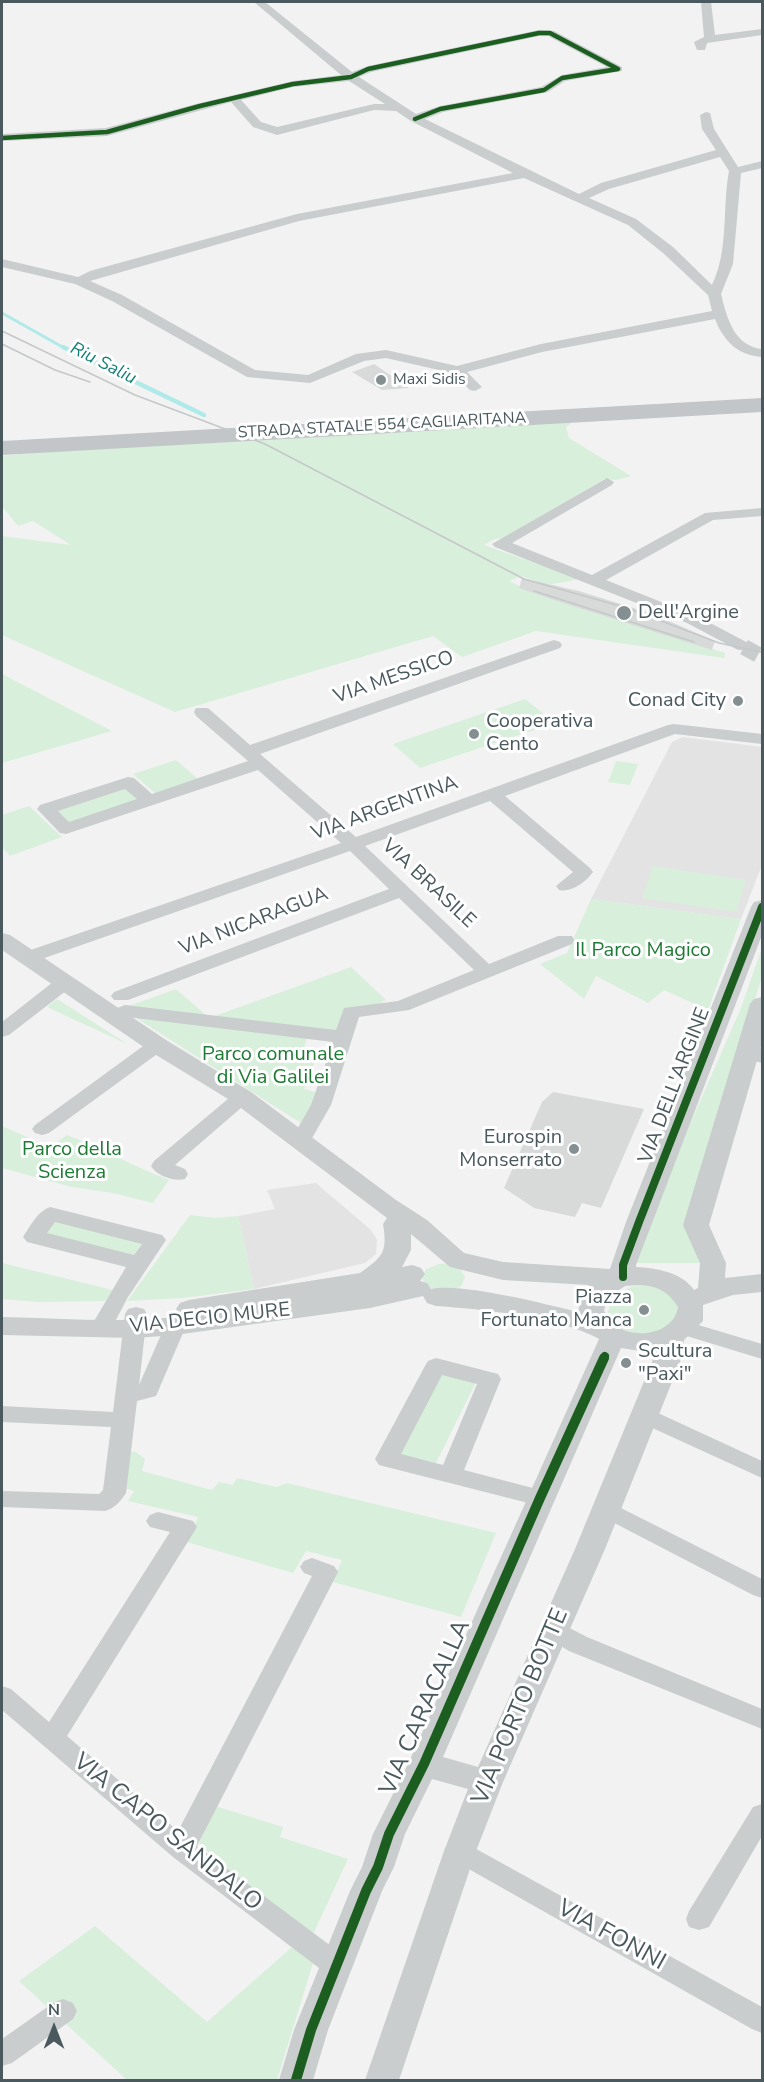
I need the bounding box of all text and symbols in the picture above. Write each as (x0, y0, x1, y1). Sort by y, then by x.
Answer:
water label: Riu Saliu (66, 338, 140, 390)
place label: Maxi Sidis (393, 370, 466, 390)
marker: Maxi Sidis (374, 373, 388, 387)
street label: STRADA STATALE 554 CAGLIARITANA (237, 409, 527, 443)
place label: Dell'Argine (638, 601, 739, 625)
marker: Dell'Argine (615, 604, 633, 622)
street label: VIA MESSICO (331, 646, 457, 710)
place label: Conad City (628, 689, 726, 713)
marker: Conad City (731, 694, 745, 708)
place label: Cooperativa Cento (486, 710, 593, 757)
marker: Cooperativa Cento (467, 727, 481, 741)
street label: VIA ARGENTINA (309, 771, 461, 847)
street label: VIA BRASILE (376, 834, 480, 934)
street label: VIA NICARAGUA (176, 883, 332, 961)
park label: Il Parco Magico (575, 939, 711, 963)
street label: VIA DELL'ARGINE (634, 1005, 716, 1167)
park label: Parco comunale di Via Galilei (202, 1043, 344, 1090)
place label: Eurospin Monserrato (459, 1126, 562, 1173)
park label: Parco della Scienza (22, 1138, 122, 1185)
marker: Eurospin Monserrato (567, 1142, 581, 1156)
place label: Piazza Fortunato Manca (480, 1286, 632, 1333)
street label: VIA DECIO MURE (129, 1299, 291, 1339)
marker: Piazza Fortunato Manca (637, 1303, 651, 1317)
place label: Scultura "Paxi" (638, 1340, 712, 1387)
marker: Scultura "Paxi" (619, 1356, 633, 1370)
street label: VIA PORTO BOTTE (467, 1605, 575, 1809)
street label: VIA CARACALLA (374, 1616, 478, 1800)
street label: VIA CAPO SANDALO (67, 1748, 267, 1918)
street label: VIA FONNI (552, 1895, 670, 1977)
north arrow (24, 1998, 84, 2058)
text: N (48, 1999, 60, 2021)

